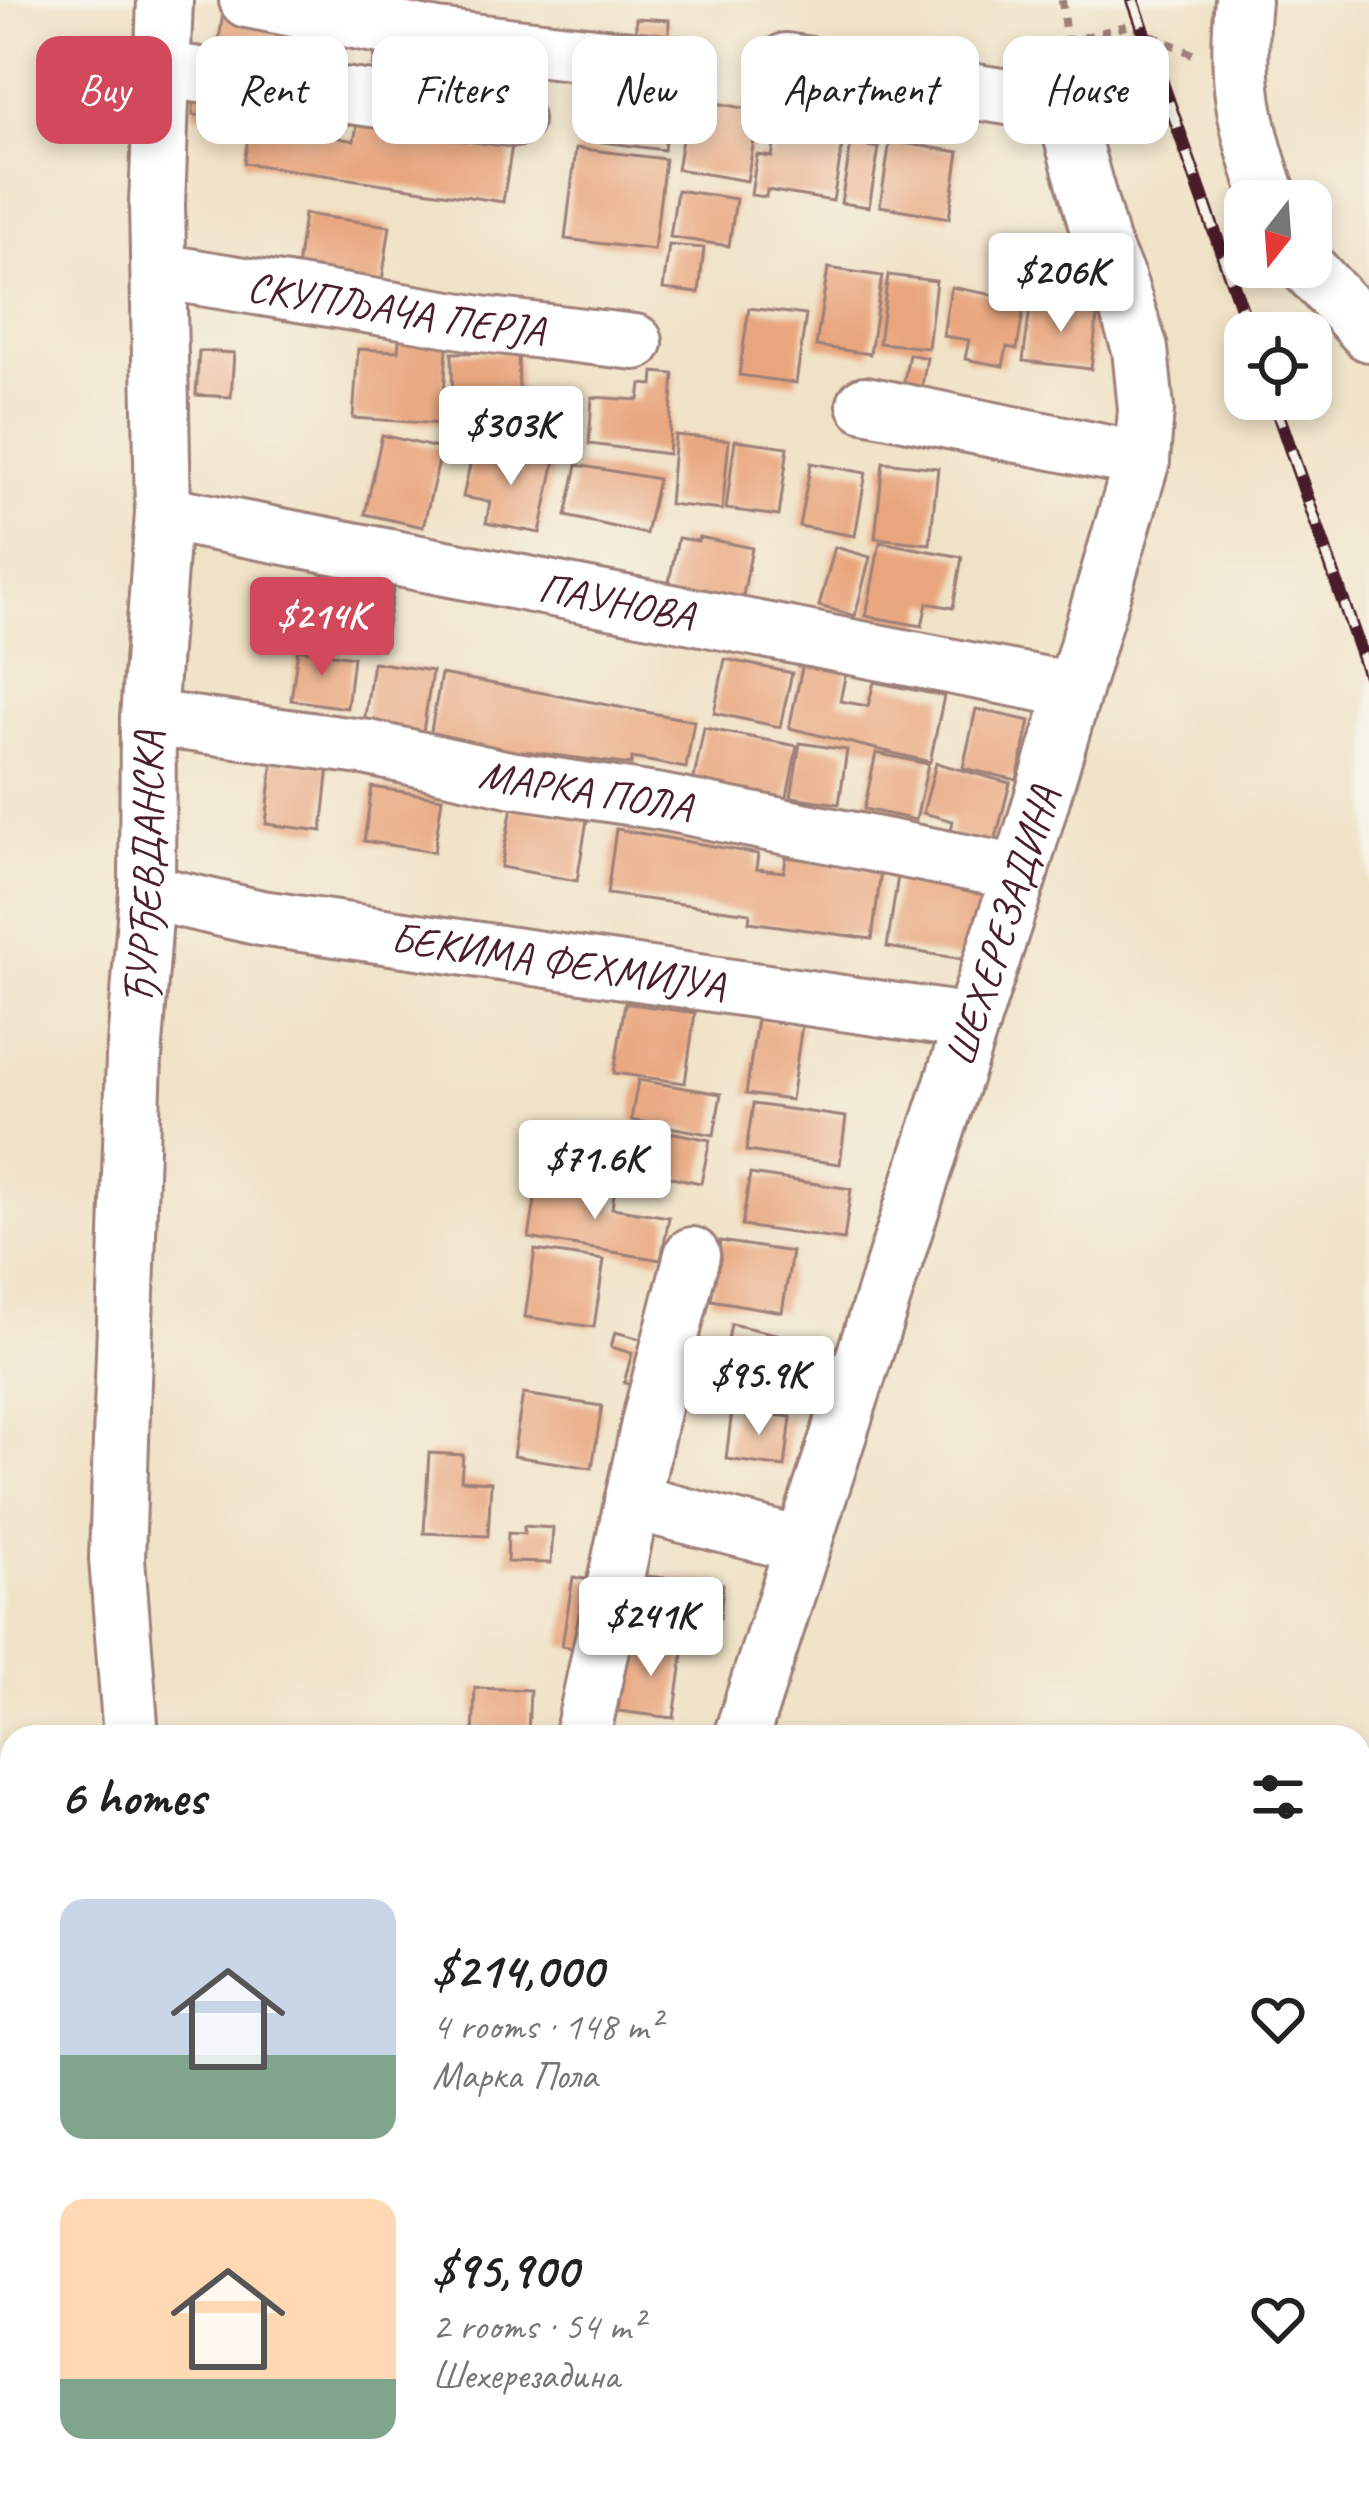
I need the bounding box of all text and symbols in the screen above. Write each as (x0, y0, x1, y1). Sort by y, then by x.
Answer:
chip: Buy (36, 36, 172, 144)
chip: Rent (196, 36, 348, 144)
chip: Filters (372, 36, 548, 144)
chip: New (572, 36, 717, 144)
chip: Apartment (741, 36, 979, 144)
chip: House (1003, 36, 1169, 144)
north arrow (1224, 180, 1332, 288)
map controls (1224, 180, 1332, 420)
pin: $206K (977, 233, 1145, 335)
text: $206K (1016, 247, 1106, 296)
street label: СКУПЉАЧА ПЕРЈА (244, 259, 549, 358)
button: locate (1224, 312, 1332, 420)
pin: $303K (427, 386, 595, 488)
text: $303K (466, 400, 556, 449)
street label: ПАУНОВА (535, 560, 700, 643)
pin: $214K (238, 577, 406, 679)
text: $214K (277, 591, 367, 640)
street label: ЂУРЂЕВДАНСКА (112, 730, 174, 1007)
street label: МАРКА ПОЛА (474, 747, 698, 834)
street label: ШЕХЕРЕЗАДИНА (933, 779, 1071, 1072)
street label: БЕКИМА ФЕХМИЈУА (388, 911, 729, 1012)
pin: $71.6K (497, 1120, 693, 1222)
text: $71.6K (546, 1134, 644, 1183)
pin: $95.9K (661, 1336, 857, 1438)
text: $95.9K (711, 1350, 807, 1399)
pin: $241K (567, 1577, 735, 1679)
text: $241K (606, 1591, 696, 1640)
icon: filters (1245, 1764, 1311, 1830)
text: 6 homes (60, 1765, 205, 1829)
text: $214,000 (432, 1938, 603, 2002)
icon: home (156, 1947, 300, 2091)
icon: heart (1245, 1986, 1311, 2052)
text: 4 rooms · 148 m² (432, 2002, 660, 2051)
text: Марка Пола (432, 2051, 597, 2100)
text: $95,900 (432, 2238, 578, 2302)
icon: home (156, 2247, 300, 2391)
icon: heart (1245, 2286, 1311, 2352)
text: 2 rooms · 54 m² (432, 2302, 643, 2351)
text: Шехерезадина (432, 2351, 619, 2400)

